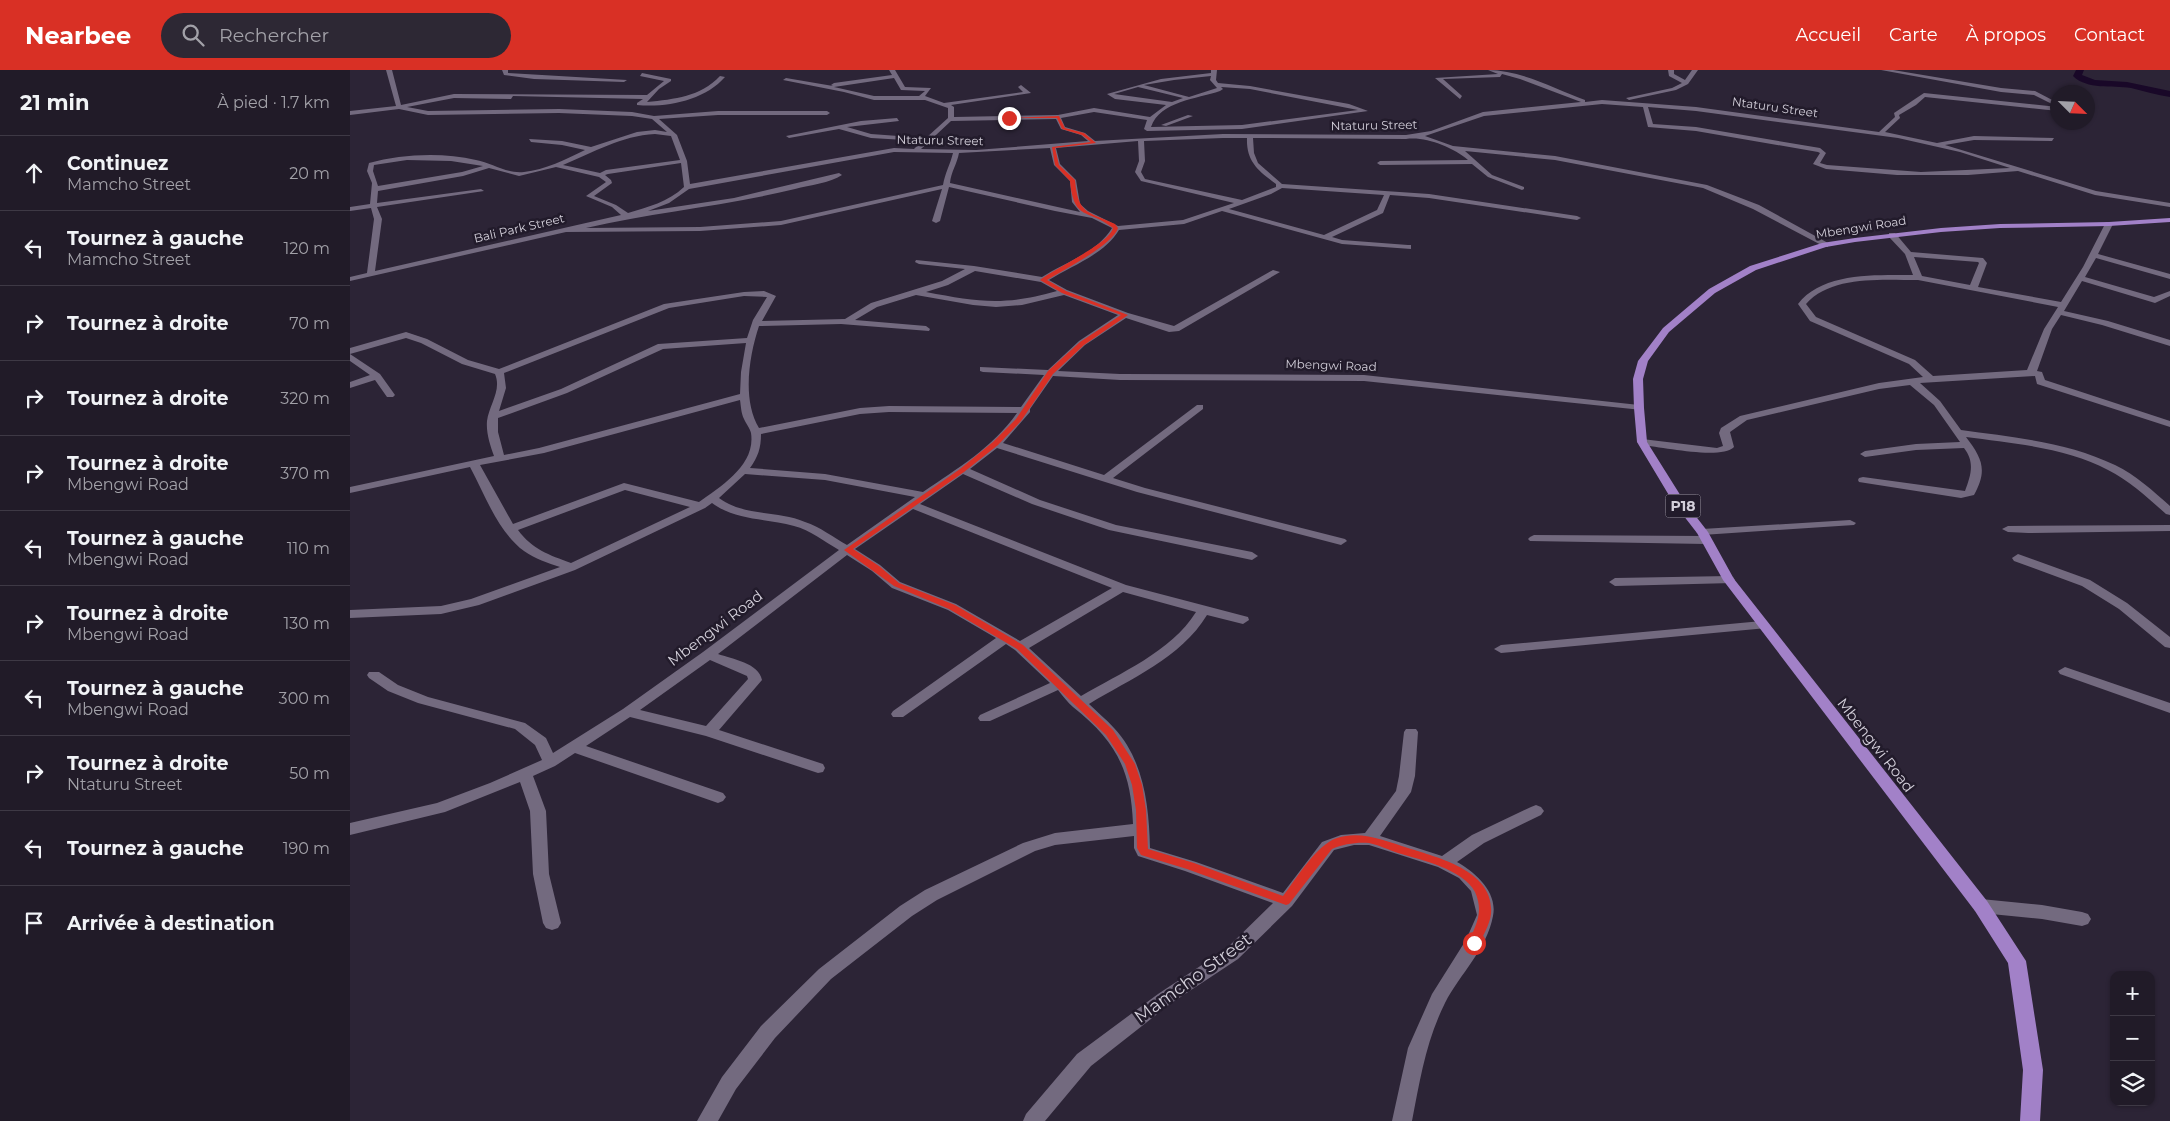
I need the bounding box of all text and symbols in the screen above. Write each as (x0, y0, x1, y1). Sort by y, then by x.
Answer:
search box (161, 13, 511, 58)
text: Nearbee (25, 21, 131, 50)
icon: search (179, 21, 207, 49)
text: Rechercher (219, 24, 329, 47)
text: Accueil (1796, 24, 1861, 46)
text: Carte (1889, 24, 1938, 46)
text: À propos (1966, 24, 2046, 46)
text: Contact (2074, 24, 2145, 46)
north arrow (2050, 85, 2095, 130)
text: 21 min (20, 90, 89, 115)
text: À pied · 1.7 km (217, 93, 330, 112)
street label: Ntaturu Street (1731, 94, 1819, 120)
route end (998, 107, 1021, 130)
street label: Ntaturu Street (1331, 117, 1418, 133)
street label: Ntaturu Street (897, 132, 984, 148)
text: Continuez (67, 152, 168, 175)
icon: ahead (20, 159, 48, 187)
text: 20 m (289, 164, 330, 183)
text: Mamcho Street (67, 175, 191, 194)
street label: Bali Park Street (472, 210, 566, 246)
street label: Mbengwi Road (1815, 212, 1907, 242)
text: Tournez à gauche (67, 227, 244, 250)
icon: left (20, 234, 48, 262)
text: 120 m (283, 239, 330, 258)
text: Mamcho Street (67, 250, 191, 269)
icon: right (20, 309, 48, 337)
text: Tournez à droite (67, 312, 228, 335)
text: 70 m (289, 314, 330, 333)
street label: Mbengwi Road (1285, 356, 1377, 374)
icon: right (20, 384, 48, 412)
text: Tournez à droite (67, 387, 228, 410)
text: 320 m (280, 389, 330, 408)
text: Tournez à droite (67, 452, 228, 475)
icon: right (20, 459, 48, 487)
text: 370 m (280, 464, 330, 483)
text: Mbengwi Road (67, 475, 189, 494)
road number: P18 (1666, 494, 1700, 518)
text: Tournez à gauche (67, 527, 244, 550)
icon: left (20, 534, 48, 562)
text: 110 m (287, 539, 330, 558)
text: Mbengwi Road (67, 550, 189, 569)
street label: Mbengwi Road (664, 586, 766, 670)
text: Tournez à droite (67, 602, 228, 625)
icon: right (20, 609, 48, 637)
text: 130 m (283, 614, 330, 633)
text: Mbengwi Road (67, 625, 189, 644)
text: Tournez à gauche (67, 677, 244, 700)
icon: left (20, 684, 48, 712)
text: 300 m (279, 689, 330, 708)
street label: Mbengwi Road (1833, 694, 1919, 796)
text: Mbengwi Road (67, 700, 189, 719)
text: Tournez à droite (67, 752, 228, 775)
icon: right (20, 759, 48, 787)
text: 50 m (289, 764, 330, 783)
text: Ntaturu Street (67, 775, 183, 794)
icon: left (20, 834, 48, 862)
text: Tournez à gauche (67, 837, 244, 860)
text: 190 m (283, 839, 330, 858)
icon: arrive (20, 909, 48, 937)
text: Arrivée à destination (67, 912, 275, 935)
street label: Mamcho Street (1130, 928, 1256, 1028)
route start (1463, 932, 1486, 955)
map controls (2110, 971, 2155, 1106)
button: + (2110, 971, 2155, 1016)
button: − (2110, 1016, 2155, 1061)
button: layers (2110, 1061, 2155, 1106)

